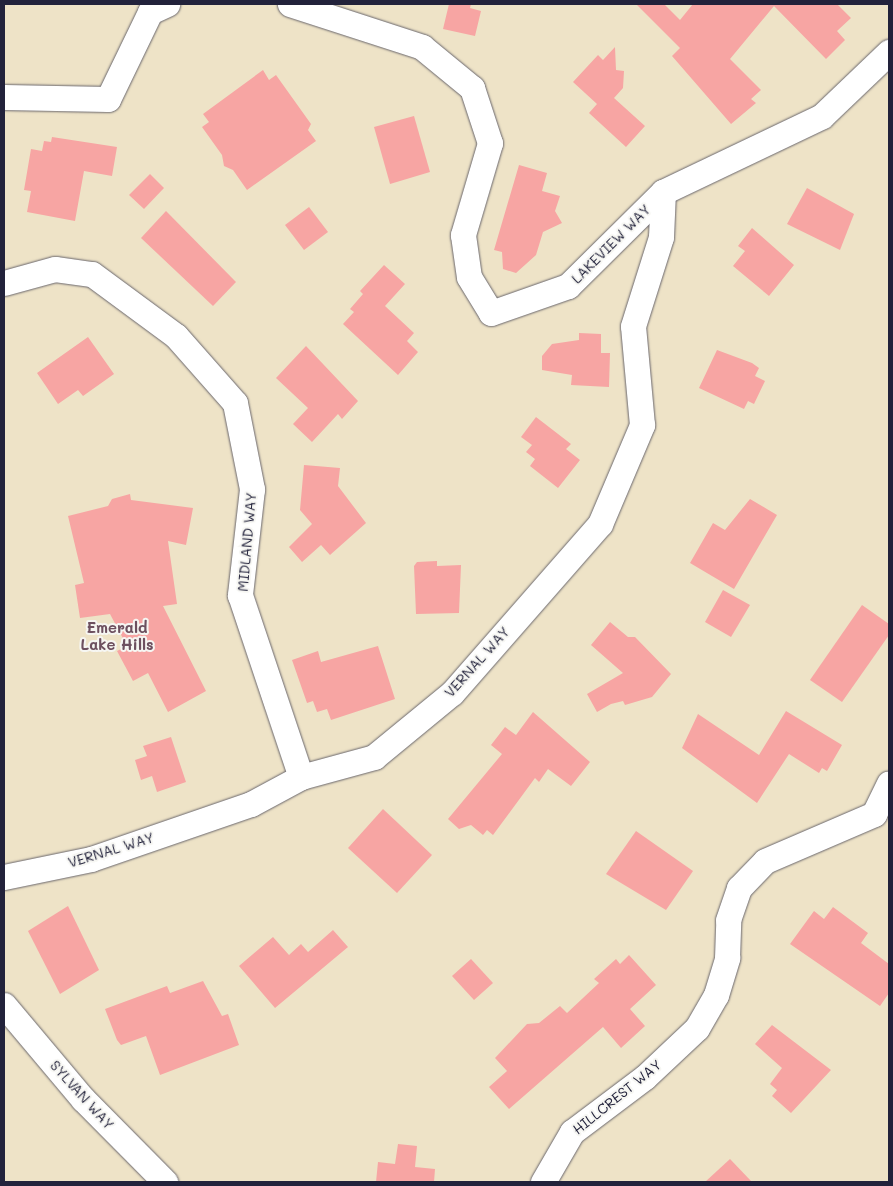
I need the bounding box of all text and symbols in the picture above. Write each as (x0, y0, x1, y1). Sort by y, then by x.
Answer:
street label: LAKEVIEW WAY (568, 201, 654, 287)
street label: MIDLAND WAY (234, 492, 260, 592)
district label: Emerald Lake Hills (80, 618, 154, 653)
street label: VERNAL WAY (441, 623, 513, 701)
street label: VERNAL WAY (66, 829, 156, 871)
street label: HILLCREST WAY (569, 1056, 665, 1138)
street label: SYLVAN WAY (47, 1057, 117, 1133)

